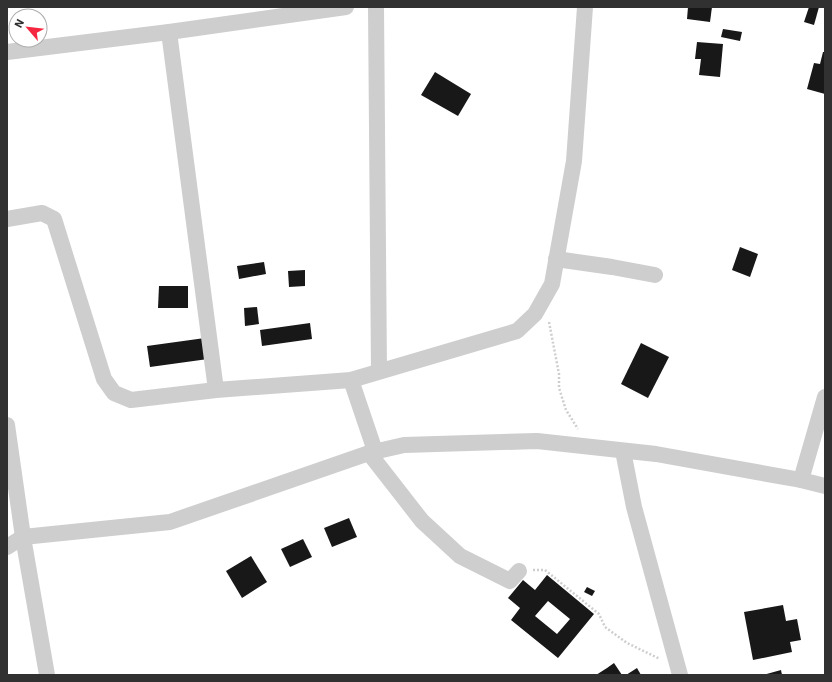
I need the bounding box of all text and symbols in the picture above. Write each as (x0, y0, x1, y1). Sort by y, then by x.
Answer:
north arrow (8, 8, 48, 48)
text: N (11, 16, 27, 30)

